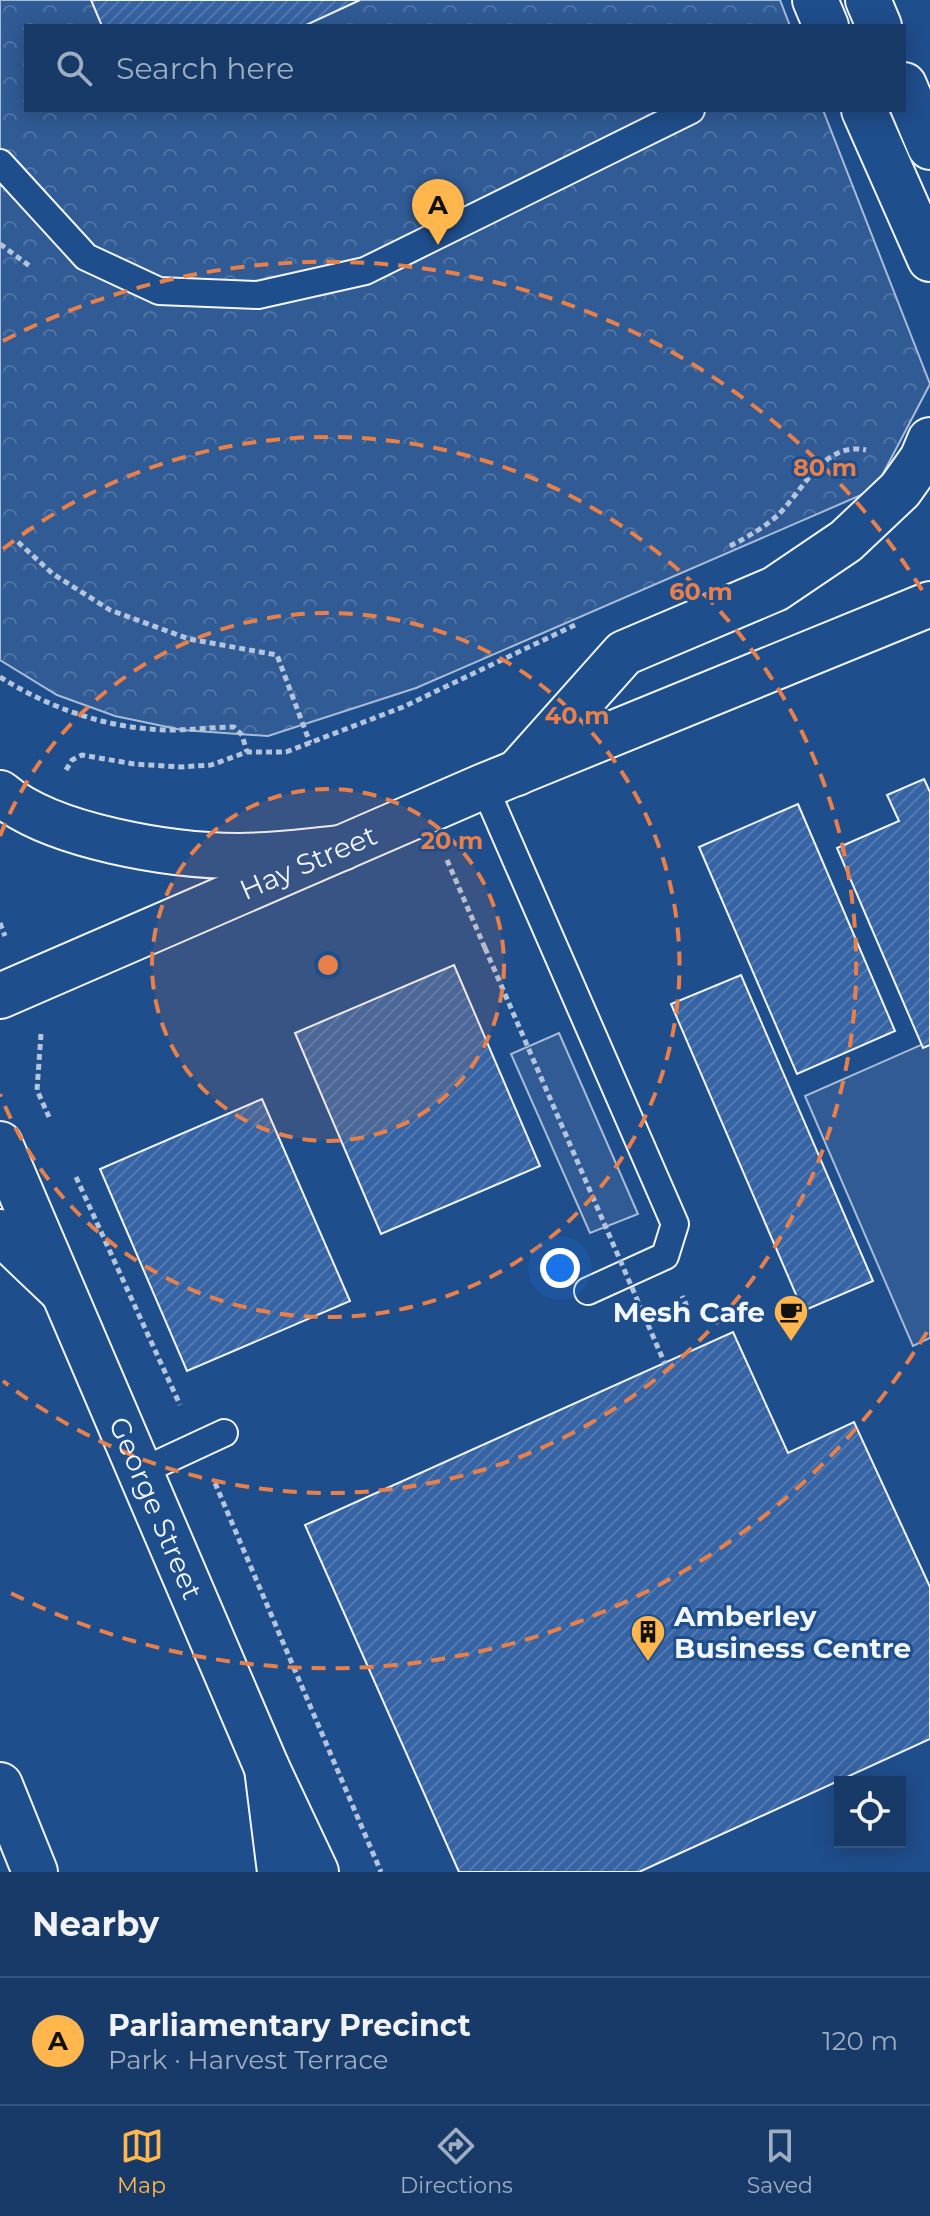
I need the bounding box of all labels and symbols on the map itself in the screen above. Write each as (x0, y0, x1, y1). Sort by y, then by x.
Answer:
pin: A (412, 179, 464, 245)
text: 80 m (793, 453, 857, 482)
text: 60 m (669, 577, 733, 606)
text: 40 m (545, 701, 609, 730)
street label: Hay Street (235, 818, 382, 907)
text: 20 m (421, 826, 483, 855)
centre of rings (314, 951, 342, 979)
your location (540, 1248, 580, 1288)
cafe icon: Mesh Cafe (772, 1293, 810, 1343)
place label: Mesh Cafe (613, 1295, 765, 1329)
street label: George Street (102, 1412, 210, 1604)
place label: Amberley Business Centre (673, 1599, 911, 1665)
building icon: Amberley Business Centre (629, 1613, 667, 1663)

